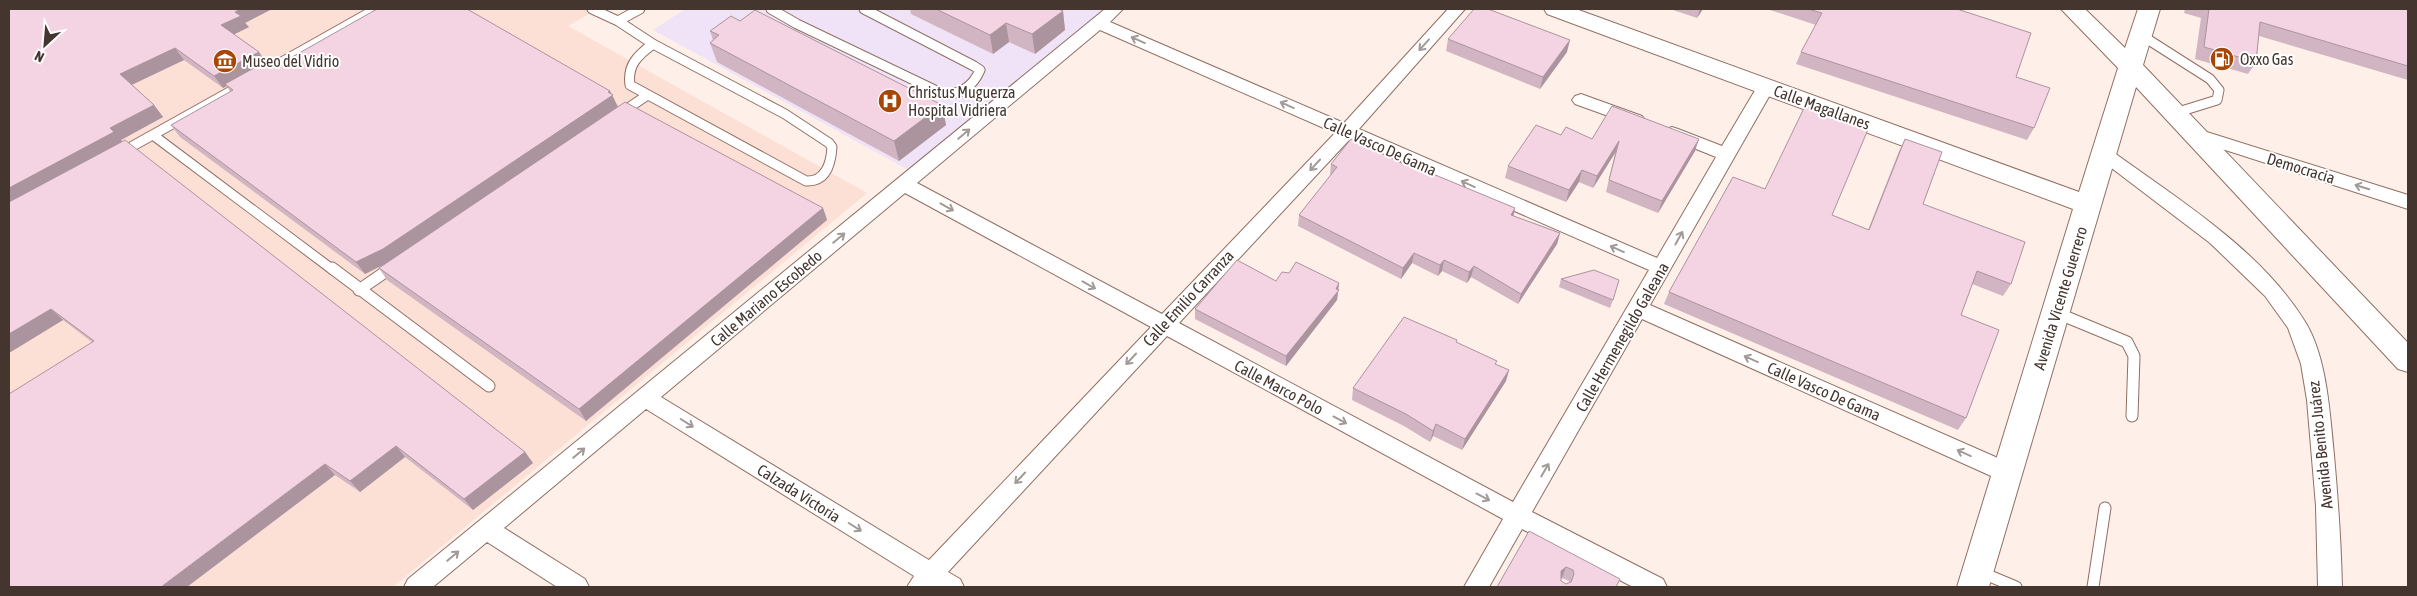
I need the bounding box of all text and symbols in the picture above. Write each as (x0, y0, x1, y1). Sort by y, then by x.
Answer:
north arrow (20, 20, 70, 70)
one-way arrow (1131, 35, 1146, 45)
one-way arrow (1418, 38, 1430, 51)
fuel station icon: Oxxo Gas (2209, 46, 2235, 72)
text: N (32, 48, 47, 66)
museum icon: Museo del Vidrio (212, 48, 238, 74)
place label: Oxxo Gas (2240, 50, 2294, 68)
place label: Museo del Vidrio (242, 52, 339, 70)
street label: Calle Magallanes (1771, 81, 1873, 134)
place label: Christus Muguerza Hospital Vidriera (908, 83, 1015, 120)
hospital icon: Christus Muguerza Hospital Vidriera (877, 88, 903, 114)
one-way arrow (1280, 100, 1295, 110)
street label: Calle Vasco De Gama (1321, 113, 1439, 179)
one-way arrow (957, 129, 970, 140)
street label: Democracia (2265, 149, 2337, 187)
one-way arrow (1309, 159, 1321, 171)
one-way arrow (1461, 179, 1476, 189)
one-way arrow (2354, 182, 2370, 191)
one-way arrow (939, 202, 954, 212)
street label: Avenida Vicente Guerrero (2030, 224, 2090, 372)
one-way arrow (1674, 231, 1684, 246)
one-way arrow (832, 232, 845, 243)
one-way arrow (1610, 243, 1625, 253)
street label: Calle Mariano Escobedo (707, 246, 825, 350)
street label: Calle Emilio Carranza (1139, 246, 1237, 350)
street label: Calle Hermenegildo Galeana (1572, 259, 1673, 415)
one-way arrow (1082, 280, 1097, 290)
one-way arrow (1125, 353, 1137, 366)
one-way arrow (1744, 353, 1759, 363)
street label: Calle Marco Polo (1232, 356, 1326, 418)
street label: Calle Vasco De Gama (1765, 358, 1883, 424)
street label: Avenida Benito Juárez (2304, 380, 2336, 510)
one-way arrow (1333, 415, 1348, 425)
one-way arrow (679, 419, 693, 429)
one-way arrow (572, 447, 585, 458)
one-way arrow (1957, 447, 1972, 457)
street label: Calzada Victoria (754, 460, 844, 526)
one-way arrow (1540, 463, 1550, 477)
one-way arrow (1014, 472, 1026, 485)
one-way arrow (1476, 492, 1491, 502)
one-way arrow (847, 523, 861, 533)
one-way arrow (447, 551, 460, 562)

